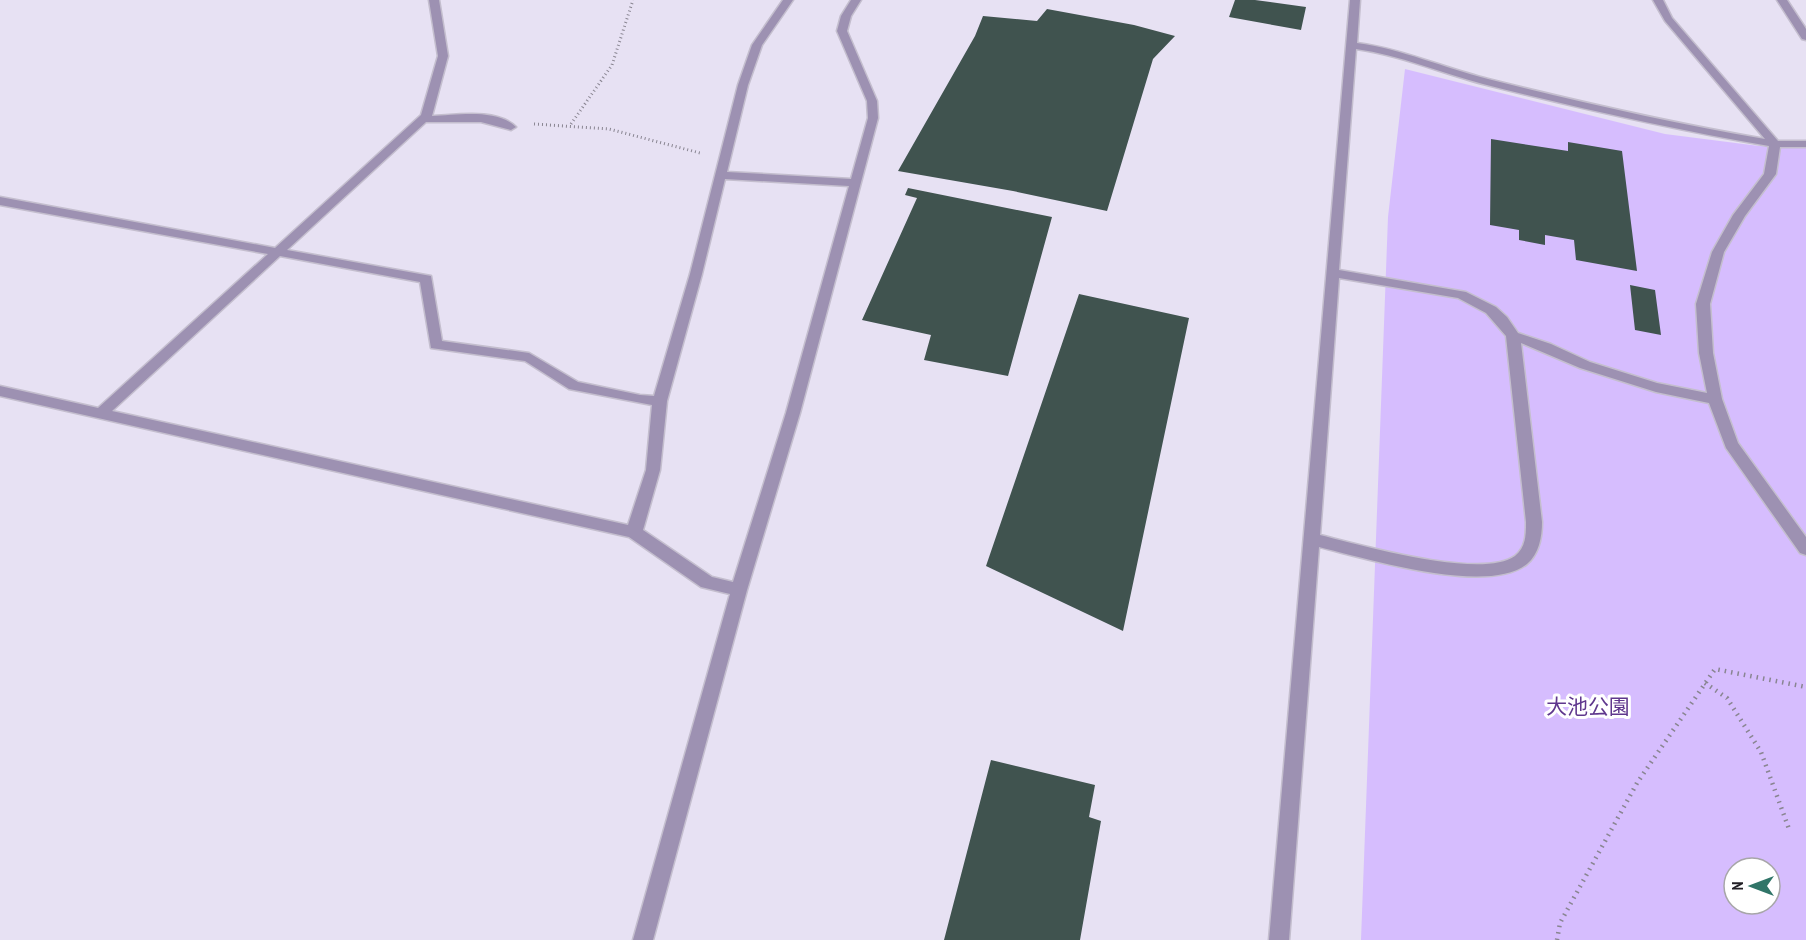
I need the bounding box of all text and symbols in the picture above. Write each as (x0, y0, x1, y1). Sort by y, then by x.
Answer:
park label: 大池公園 (1546, 693, 1630, 720)
north arrow (1722, 856, 1782, 916)
text: N (1727, 882, 1747, 890)

